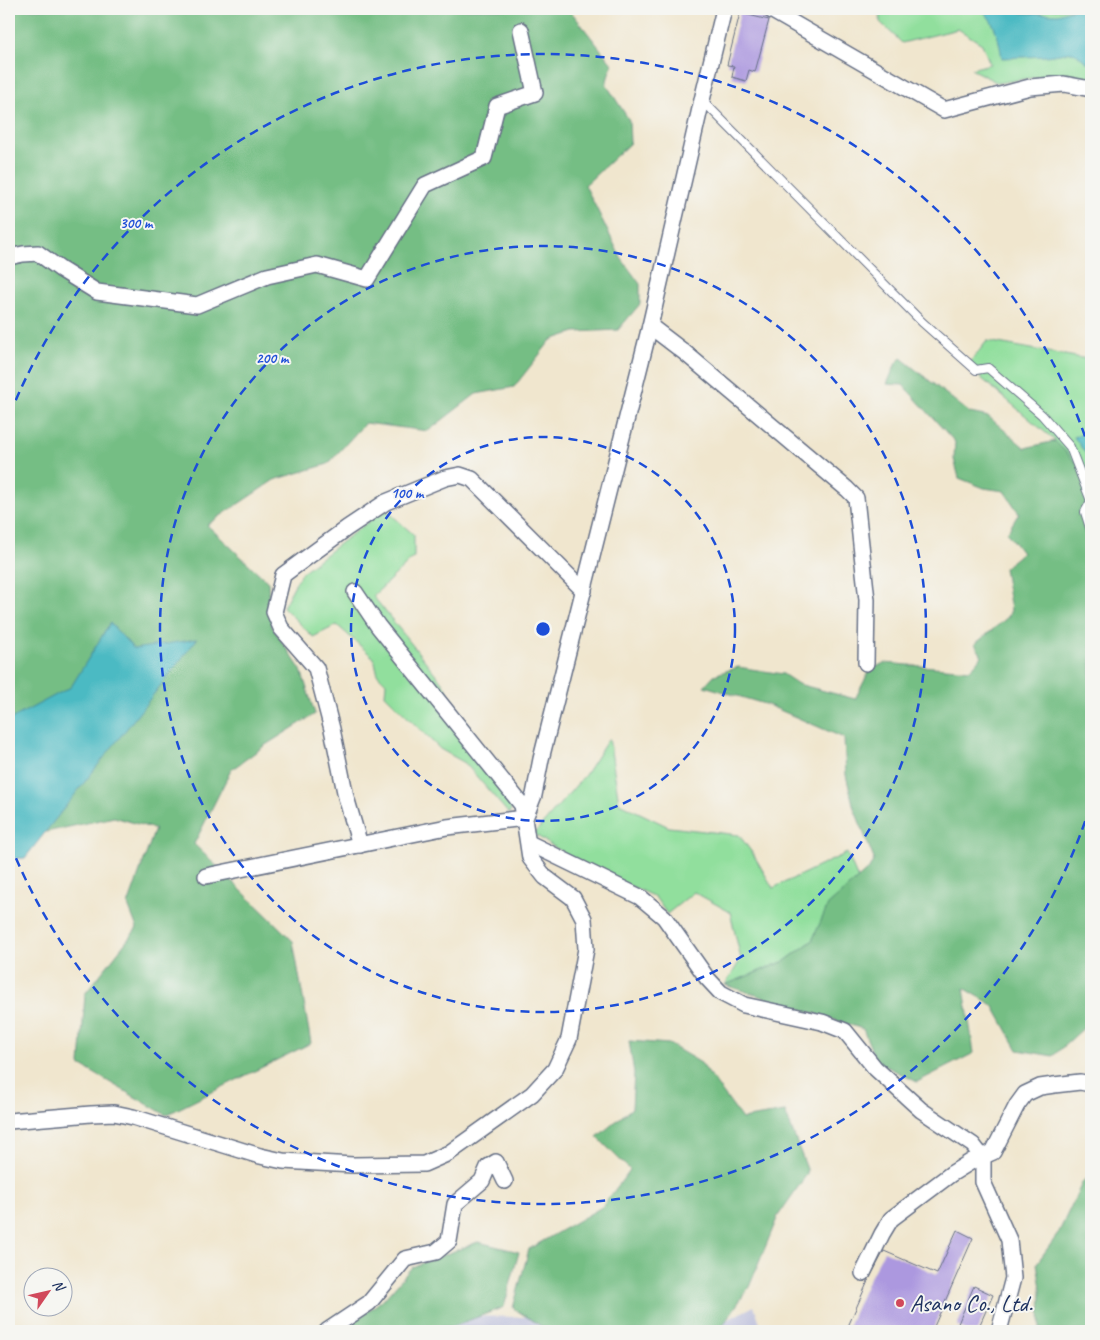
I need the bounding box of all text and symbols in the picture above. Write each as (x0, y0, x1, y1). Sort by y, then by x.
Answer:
text: 300 m (120, 214, 154, 233)
text: 200 m (256, 349, 290, 368)
text: 100 m (391, 484, 425, 503)
centre of rings (534, 620, 552, 638)
north arrow (22, 1268, 72, 1318)
text: N (49, 1277, 69, 1295)
place label: Asano Co., Ltd. (910, 1288, 1033, 1318)
marker: Asano Co., Ltd. (894, 1297, 906, 1309)

